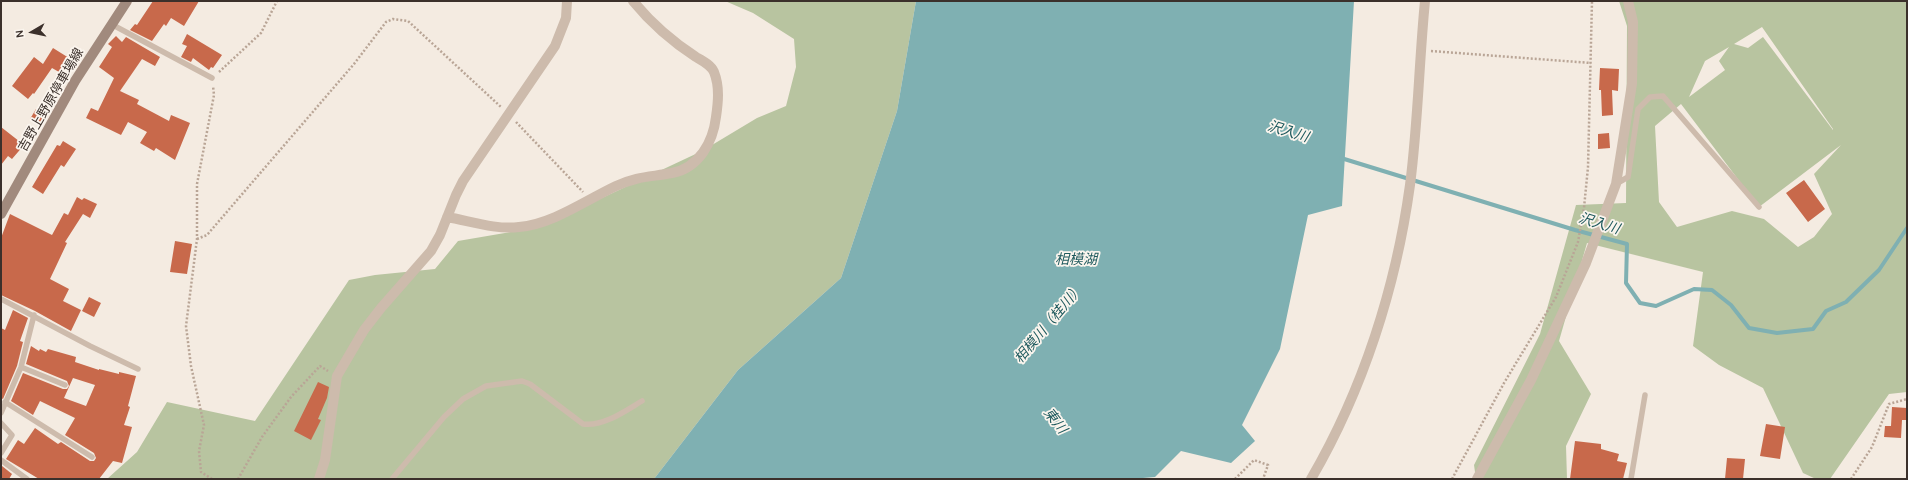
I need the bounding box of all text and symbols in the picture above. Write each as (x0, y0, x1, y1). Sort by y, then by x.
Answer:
north arrow (12, 12, 52, 52)
text: N (13, 29, 27, 39)
street label: 吉野上野原停車場線 (15, 45, 87, 155)
water label: 沢入川 (1265, 118, 1311, 146)
water label: 沢入川 (1576, 210, 1622, 238)
water label: 相模湖 (1055, 252, 1097, 268)
water label: 相模川（桂川） (1011, 281, 1087, 367)
water label: 東川 (1040, 405, 1070, 437)

